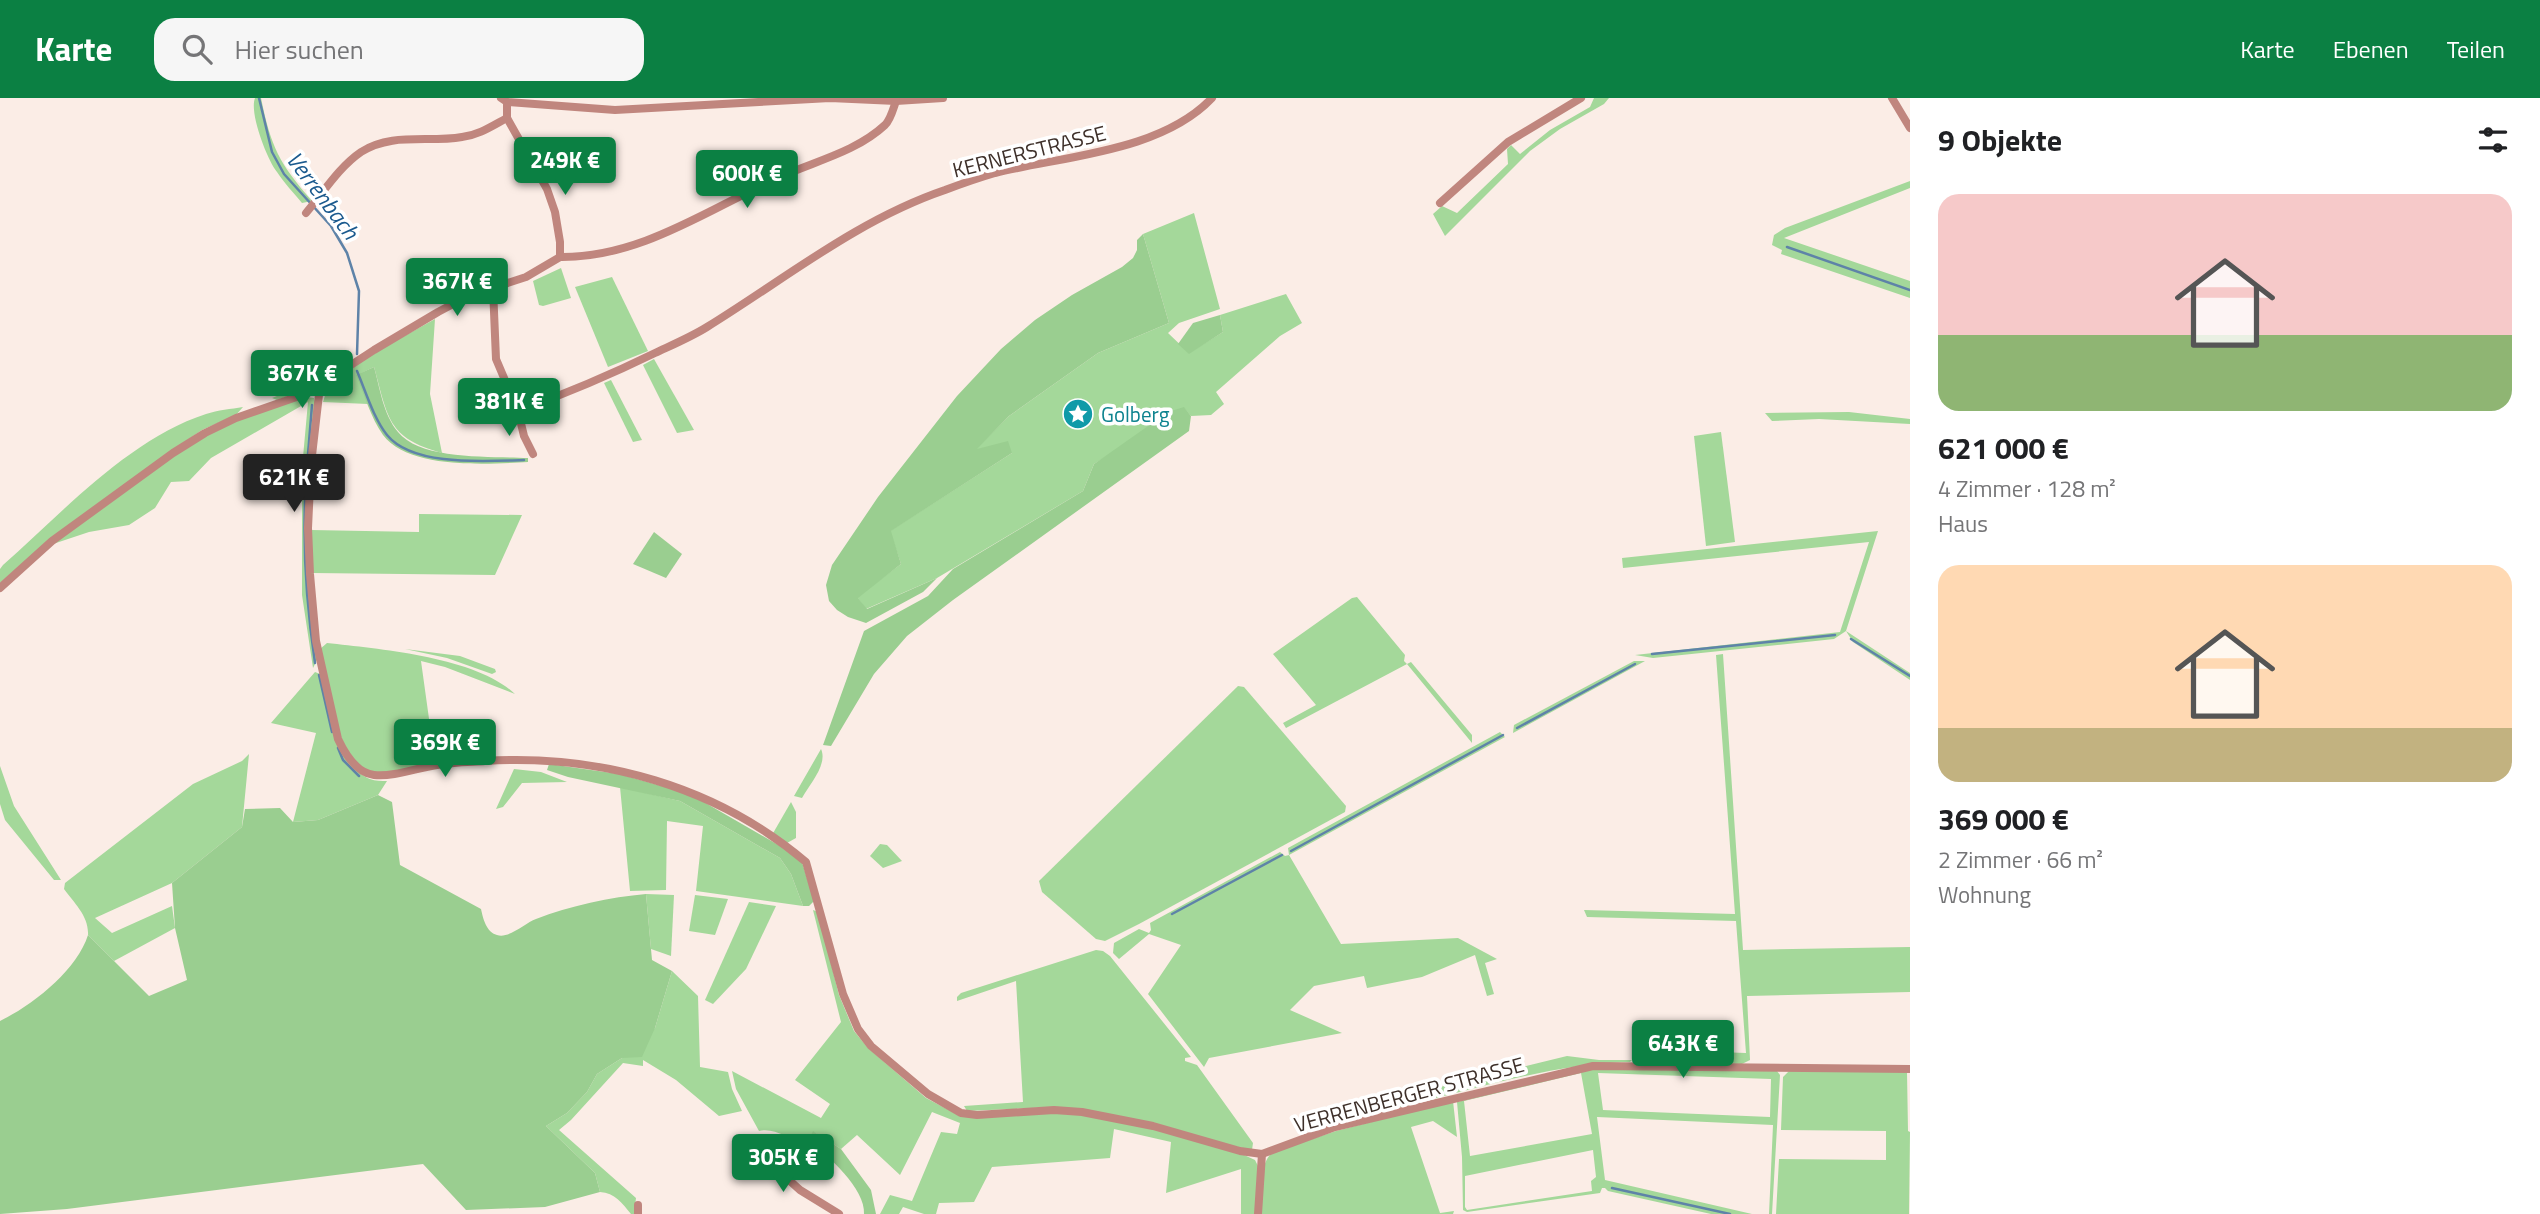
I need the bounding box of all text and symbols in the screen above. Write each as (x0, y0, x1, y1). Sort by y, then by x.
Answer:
search box (154, 18, 644, 81)
text: Karte (35, 24, 112, 74)
icon: search (178, 30, 216, 68)
text: Hier suchen (234, 30, 364, 69)
text: Karte (2240, 31, 2295, 67)
text: Ebenen (2333, 31, 2409, 67)
text: Teilen (2447, 31, 2505, 67)
street label: KERNERSTRASSE (949, 116, 1109, 186)
text: 9 Objekte (1938, 117, 2062, 163)
icon: filters (2474, 121, 2512, 159)
pin: 249K € (508, 138, 622, 197)
text: 249K € (530, 142, 600, 177)
water label: Verrenbach (278, 144, 368, 247)
pin: 600K € (690, 150, 804, 210)
text: 600K € (712, 155, 782, 190)
icon: home (2162, 240, 2288, 366)
pin: 367K € (400, 258, 514, 318)
text: 367K € (422, 263, 492, 298)
pin: 367K € (245, 350, 359, 410)
text: 367K € (267, 355, 337, 390)
pin: 381K € (452, 378, 566, 438)
text: 381K € (474, 383, 544, 418)
place icon: Golberg (1061, 397, 1095, 431)
place label: Golberg (1101, 398, 1170, 430)
text: 621 000 € (1938, 425, 2069, 471)
pin: 621K € (237, 454, 351, 514)
text: 621K € (259, 459, 329, 494)
text: 4 Zimmer · 128 m² (1938, 471, 2116, 506)
text: Haus (1938, 506, 1988, 541)
icon: home (2162, 611, 2288, 737)
pin: 369K € (388, 720, 502, 779)
text: 369K € (410, 724, 480, 759)
text: 369 000 € (1938, 796, 2069, 842)
text: 2 Zimmer · 66 m² (1938, 842, 2103, 877)
text: Wohnung (1938, 877, 2031, 912)
pin: 643K € (1626, 1020, 1740, 1080)
text: 643K € (1648, 1025, 1718, 1060)
street label: VERRENBERGER STRASSE (1290, 1048, 1528, 1140)
pin: 305K € (726, 1134, 840, 1194)
text: 305K € (748, 1139, 818, 1174)

